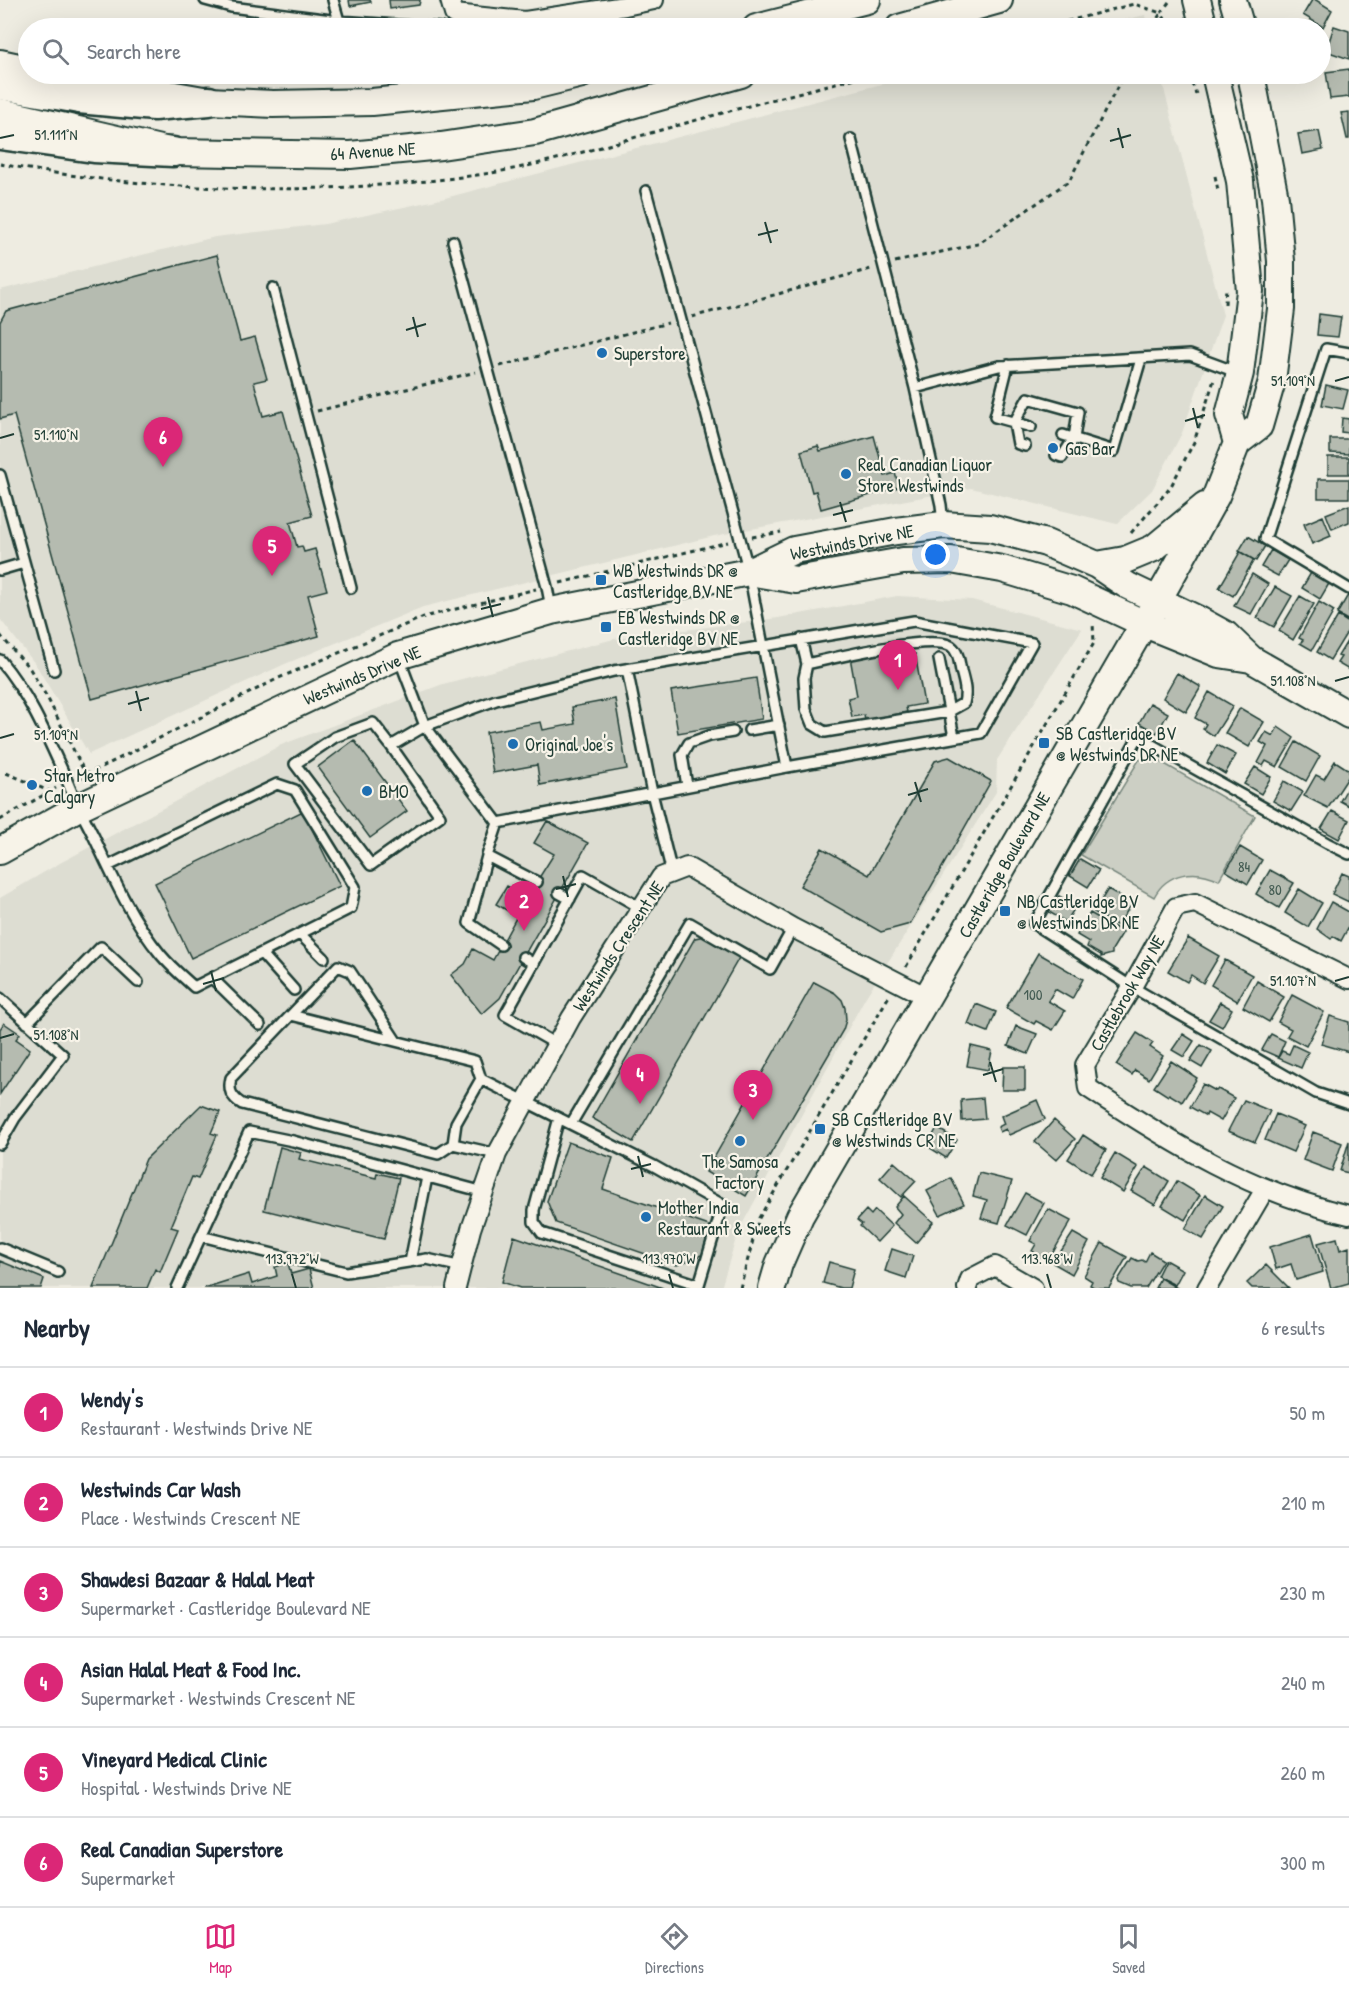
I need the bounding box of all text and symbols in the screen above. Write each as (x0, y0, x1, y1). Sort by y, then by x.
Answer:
search box (18, 18, 1331, 84)
icon: search (39, 35, 72, 68)
text: Search here (87, 36, 181, 66)
text: 51.111°N (35, 124, 77, 145)
street label: 64 Avenue NE (330, 136, 417, 166)
place label: Superstore (614, 341, 686, 366)
marker: Superstore (595, 346, 609, 360)
text: 51.109°N (1271, 370, 1315, 391)
pin: 6 (144, 418, 182, 467)
text: 51.110°N (34, 424, 78, 445)
place label: Gas Bar (1065, 436, 1115, 461)
marker: Gas Bar (1046, 441, 1060, 455)
place label: Real Canadian Liquor Store Westwinds (858, 452, 992, 498)
marker: Real Canadian Liquor Store Westwinds (839, 467, 853, 481)
street label: Westwinds Drive NE (788, 518, 916, 566)
pin: 5 (252, 526, 292, 576)
your location (921, 540, 950, 569)
place label: WB Westwinds DR @ Castleridge BV NE (613, 558, 738, 604)
marker: WB Westwinds DR @ Castleridge BV NE (594, 573, 608, 587)
place label: EB Westwinds DR @ Castleridge BV NE (618, 605, 740, 651)
marker: EB Westwinds DR @ Castleridge BV NE (599, 620, 613, 634)
street label: Westwinds Drive NE (299, 639, 425, 711)
pin: 1 (878, 640, 918, 690)
text: 51.108°N (1270, 670, 1316, 691)
place label: SB Castleridge BV @ Westwinds DR NE (1056, 721, 1178, 767)
text: 51.109°N (34, 724, 78, 745)
place label: Original Joe's (525, 732, 613, 757)
marker: SB Castleridge BV @ Westwinds DR NE (1037, 736, 1051, 750)
marker: Original Joe's (506, 737, 520, 751)
place label: Star Metro Calgary (44, 763, 115, 809)
marker: Star Metro Calgary (25, 778, 39, 792)
place label: BMO (379, 779, 409, 804)
marker: BMO (360, 784, 374, 798)
street label: Castleridge Boulevard NE (952, 787, 1056, 943)
house number: 84 (1238, 856, 1250, 877)
street label: Westwinds Crescent NE (566, 876, 670, 1016)
house number: 80 (1268, 879, 1282, 900)
pin: 2 (504, 882, 544, 931)
place label: NB Castleridge BV @ Westwinds DR NE (1017, 889, 1139, 935)
marker: NB Castleridge BV @ Westwinds DR NE (998, 904, 1012, 918)
street label: Castlebrook Way NE (1084, 930, 1170, 1055)
text: 51.107°N (1270, 970, 1316, 991)
house number: 100 (1024, 984, 1043, 1005)
text: 51.108°N (33, 1024, 79, 1045)
pin: 4 (620, 1054, 660, 1104)
pin: 3 (734, 1070, 772, 1120)
place label: SB Castleridge BV @ Westwinds CR NE (832, 1107, 956, 1153)
marker: SB Castleridge BV @ Westwinds CR NE (813, 1122, 827, 1136)
marker: The Samosa Factory (733, 1134, 747, 1148)
place label: The Samosa Factory (702, 1149, 778, 1195)
place label: Mother India Restaurant & Sweets (658, 1195, 791, 1241)
marker: Mother India Restaurant & Sweets (639, 1210, 653, 1224)
text: 113.972°W (265, 1248, 320, 1269)
text: 113.970°W (642, 1248, 696, 1269)
text: 113.968°W (1021, 1248, 1074, 1269)
text: Nearby (24, 1310, 90, 1345)
text: 6 results (1261, 1314, 1325, 1341)
text: Wendy's (81, 1384, 143, 1414)
text: 1 (40, 1399, 47, 1426)
text: 50 m (1289, 1399, 1325, 1426)
text: Restaurant · Westwinds Drive NE (81, 1414, 313, 1441)
text: Westwinds Car Wash (81, 1474, 241, 1504)
text: 2 (39, 1489, 48, 1516)
text: 210 m (1281, 1489, 1325, 1516)
text: Place · Westwinds Crescent NE (81, 1504, 300, 1531)
text: Shawdesi Bazaar & Halal Meat (81, 1564, 314, 1594)
text: 3 (39, 1579, 48, 1606)
text: 230 m (1280, 1579, 1325, 1606)
text: Supermarket · Castleridge Boulevard NE (81, 1594, 371, 1621)
text: Asian Halal Meat & Food Inc. (81, 1654, 301, 1684)
text: 4 (40, 1669, 47, 1696)
text: 240 m (1281, 1669, 1325, 1696)
text: Supermarket · Westwinds Crescent NE (81, 1684, 356, 1711)
text: Vineyard Medical Clinic (81, 1744, 267, 1774)
text: 5 (39, 1759, 48, 1786)
text: 260 m (1281, 1759, 1325, 1786)
text: Hospital · Westwinds Drive NE (81, 1774, 292, 1801)
text: Real Canadian Superstore (81, 1834, 283, 1864)
text: 6 (40, 1849, 47, 1876)
text: 300 m (1280, 1849, 1325, 1876)
text: Supermarket (81, 1864, 175, 1891)
tab: Map (204, 1920, 237, 1978)
tab: Directions (645, 1920, 704, 1978)
tab: Saved (1112, 1920, 1145, 1978)

